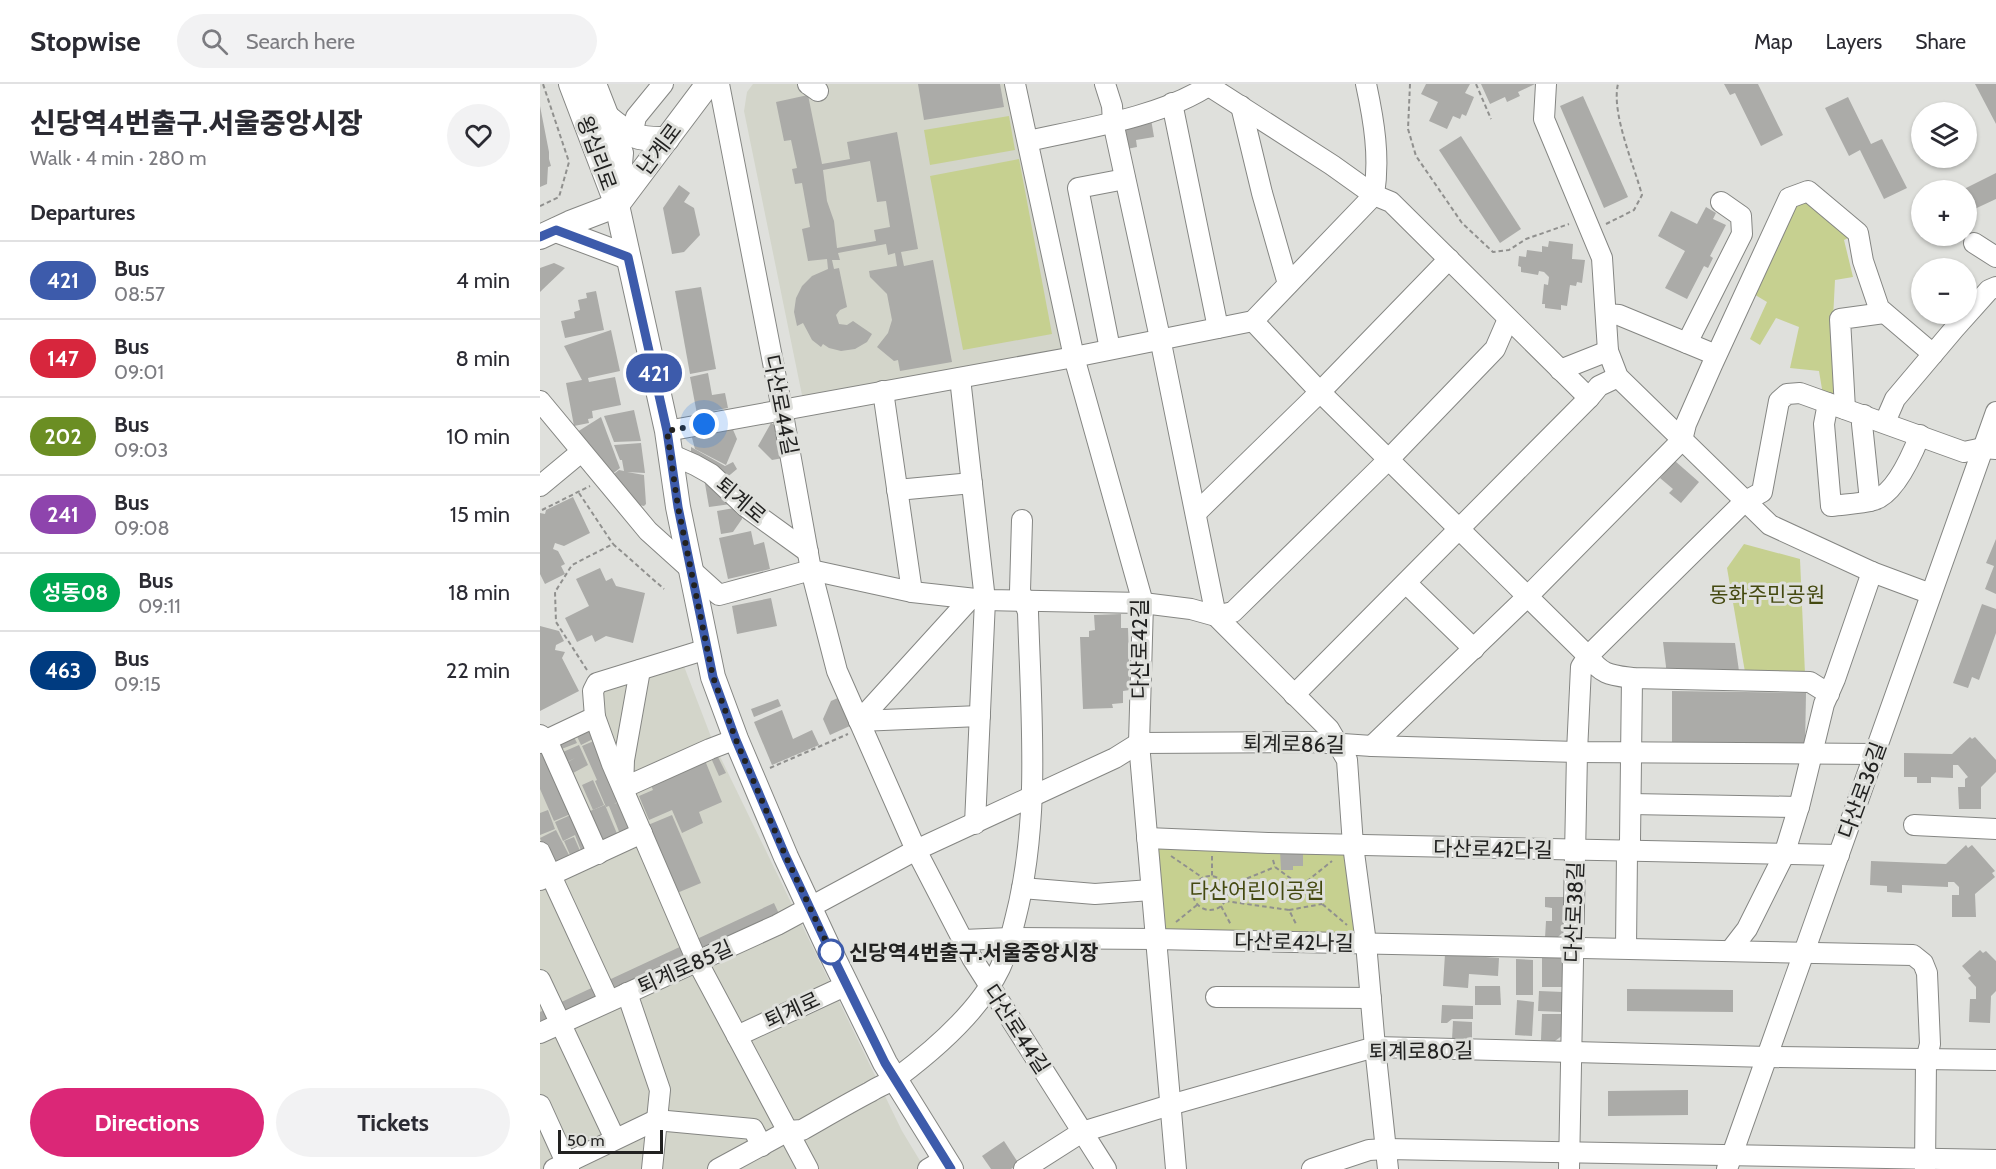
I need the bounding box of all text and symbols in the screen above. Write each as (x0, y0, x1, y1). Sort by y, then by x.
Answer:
search box (177, 14, 597, 68)
text: Stopwise (30, 24, 141, 58)
icon: search (198, 25, 231, 58)
text: Search here (246, 28, 355, 55)
text: Map (1754, 29, 1793, 54)
text: Layers (1826, 29, 1882, 54)
text: Share (1915, 29, 1966, 54)
map controls (1911, 102, 1977, 324)
button: layers (1911, 102, 1977, 168)
button: heart (447, 104, 510, 167)
text: 신당역4번출구.서울중앙시장 (30, 106, 363, 140)
street label: 왕십리로 (572, 112, 622, 194)
street label: 난계로 (632, 118, 686, 180)
text: Walk · 4 min · 280 m (30, 146, 207, 170)
button: + (1911, 180, 1977, 246)
text: Departures (30, 199, 135, 226)
text: Bus (114, 255, 149, 282)
button: − (1911, 258, 1977, 324)
text: 4 min (456, 267, 510, 294)
text: 421 (47, 268, 79, 293)
text: 08:57 (114, 282, 165, 306)
text: Bus (114, 333, 149, 360)
text: 8 min (455, 345, 510, 372)
text: 147 (47, 346, 79, 371)
street label: 다산로44길 (759, 353, 803, 457)
line badge: 421 (620, 354, 688, 392)
text: 09:01 (114, 360, 164, 384)
text: 421 (638, 361, 670, 386)
your location (689, 409, 719, 439)
text: Bus (114, 411, 149, 438)
text: 10 min (446, 423, 510, 450)
text: 202 (44, 424, 82, 449)
text: 09:03 (114, 438, 168, 462)
street label: 퇴계로 (711, 472, 771, 528)
text: Bus (114, 489, 149, 516)
text: 15 min (450, 501, 510, 528)
text: 241 (47, 502, 79, 527)
text: 09:08 (114, 516, 170, 540)
text: Bus (138, 567, 173, 594)
text: 18 min (448, 579, 510, 606)
text: 성동08 (42, 580, 108, 605)
park label: 동화주민공원 (1709, 582, 1825, 607)
text: 09:11 (138, 594, 181, 618)
street label: 다산로42길 (1127, 599, 1152, 699)
text: Bus (114, 645, 149, 672)
text: 22 min (446, 657, 510, 684)
text: 463 (45, 658, 81, 683)
text: 09:15 (114, 672, 161, 696)
street label: 퇴계로86길 (1243, 731, 1345, 757)
street label: 다산로36길 (1833, 738, 1891, 842)
street label: 다산로42다길 (1433, 835, 1553, 863)
street label: 다산로38길 (1560, 861, 1588, 963)
park label: 다산어린이공원 (1189, 878, 1325, 903)
street label: 다산로42나길 (1234, 928, 1354, 956)
street label: 퇴계로85길 (634, 935, 736, 999)
marker: 신당역4번출구.서울중앙시장 (818, 939, 844, 965)
place label: 신당역4번출구.서울중앙시장 (849, 940, 1099, 965)
street label: 다산로44길 (979, 980, 1055, 1078)
street label: 퇴계로 (760, 986, 824, 1034)
street label: 퇴계로80길 (1368, 1038, 1474, 1064)
button: Directions (30, 1088, 264, 1157)
button: Tickets (276, 1088, 510, 1157)
scale bar (558, 1127, 663, 1154)
text: 50 m (567, 1131, 604, 1150)

